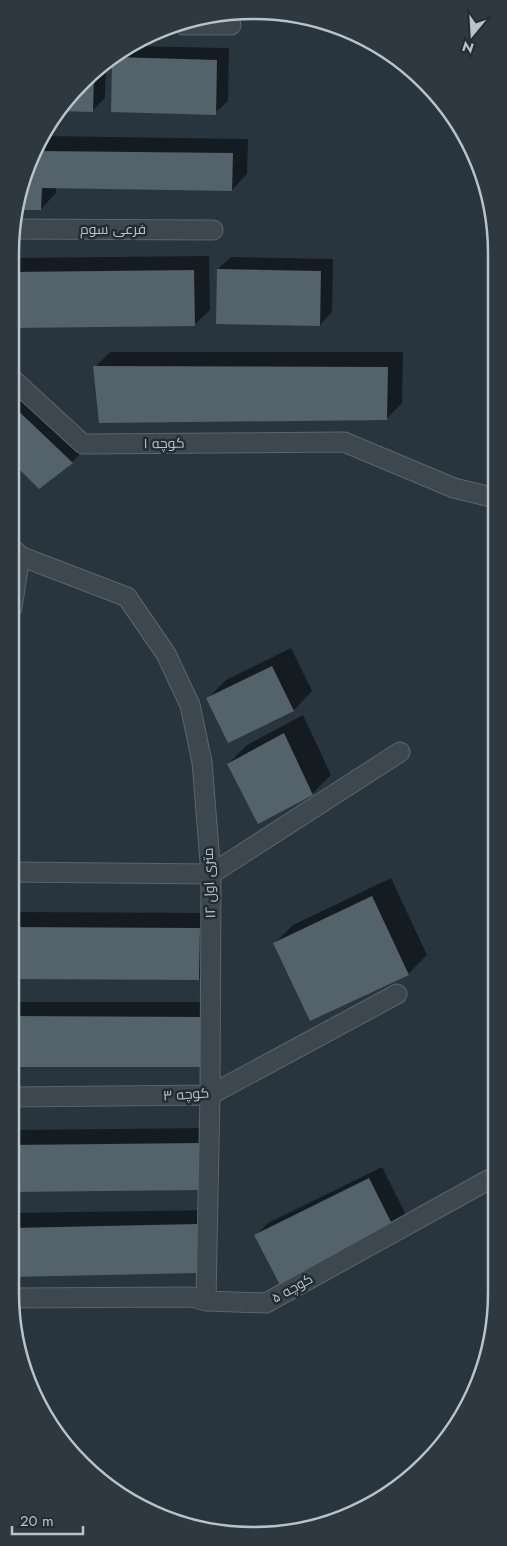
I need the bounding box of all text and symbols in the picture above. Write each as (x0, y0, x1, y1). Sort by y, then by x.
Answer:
north arrow (447, 10, 497, 60)
text: N (460, 36, 476, 59)
street label: فرعی سوم (80, 219, 146, 239)
street label: کوچه ۱ (143, 433, 185, 453)
street label: ۱۲ متری اول (198, 847, 220, 919)
street label: کوچه ۳ (162, 1082, 210, 1106)
street label: کوچه ۵ (268, 1268, 316, 1308)
scale bar (12, 1504, 84, 1536)
text: 20 m (20, 1510, 54, 1532)

